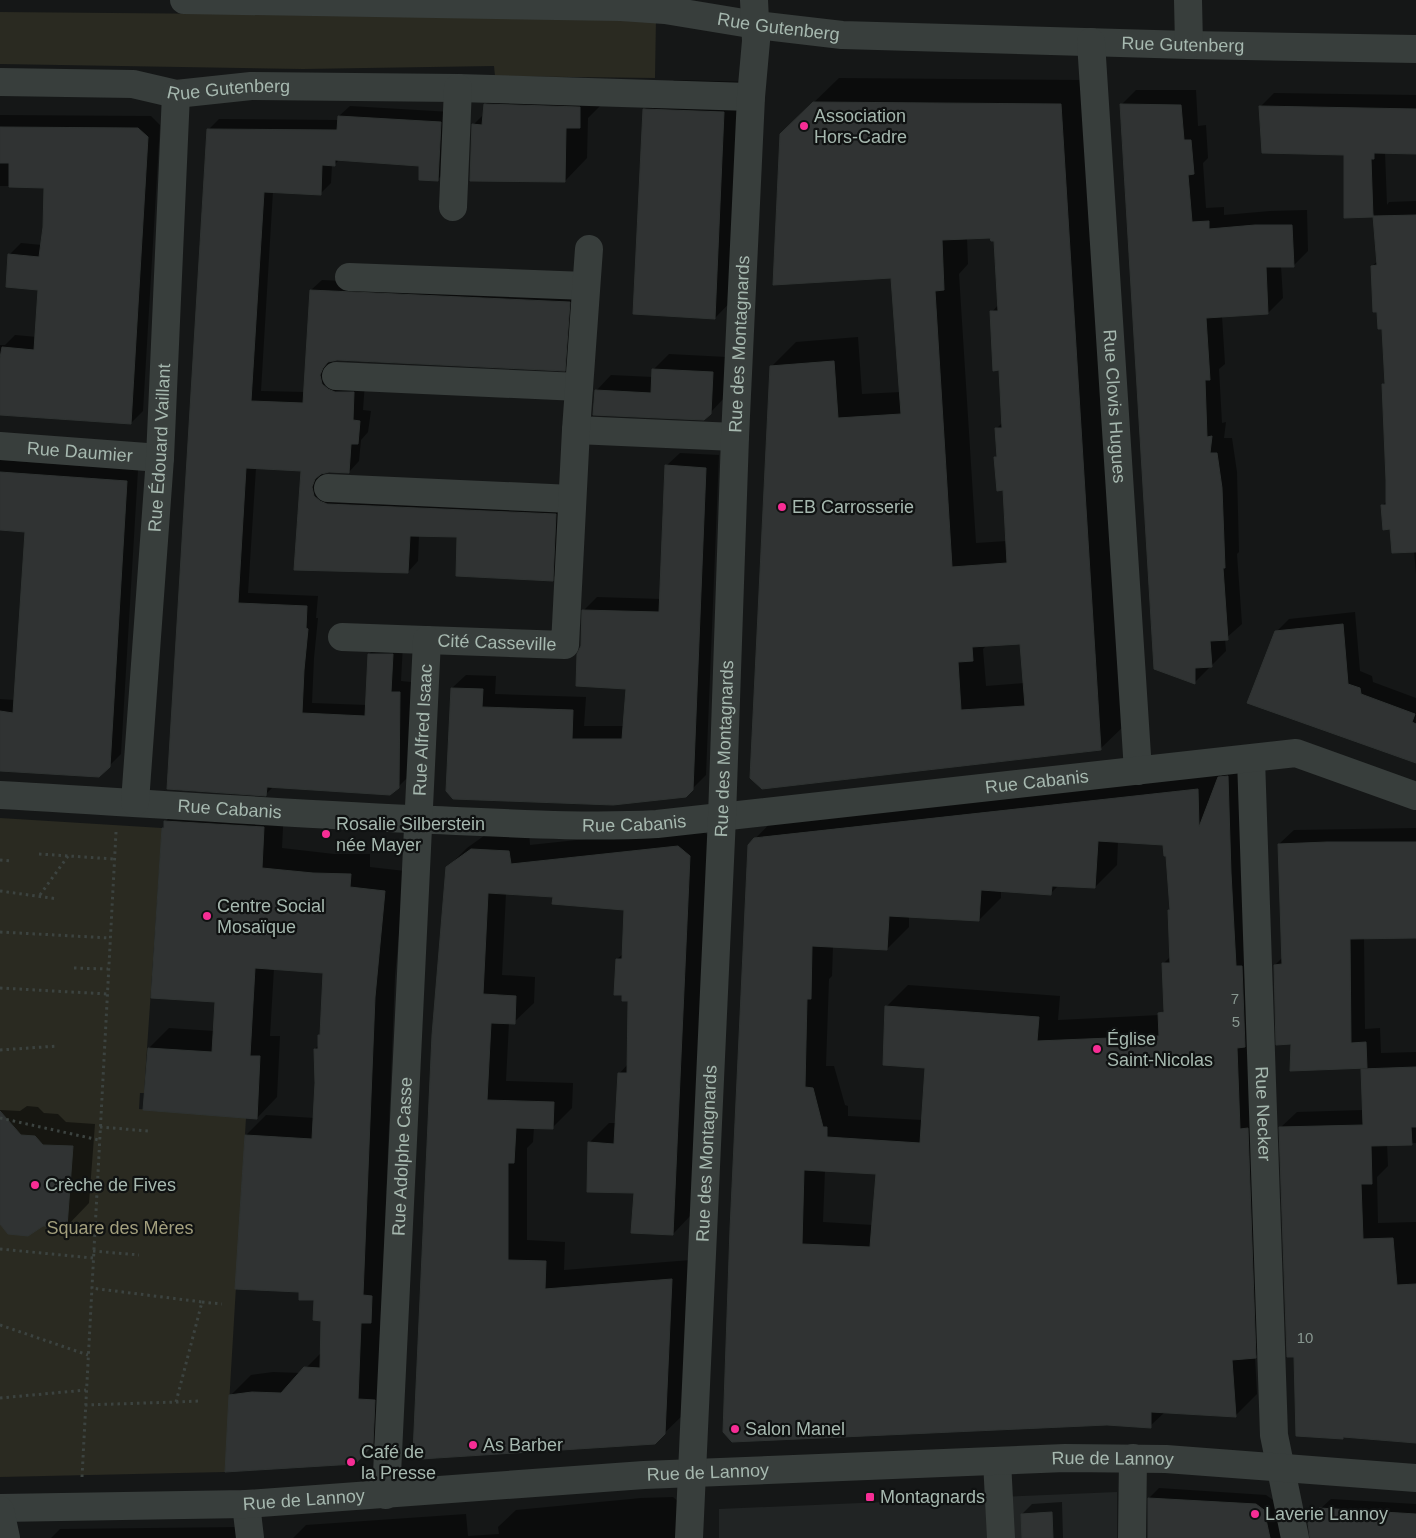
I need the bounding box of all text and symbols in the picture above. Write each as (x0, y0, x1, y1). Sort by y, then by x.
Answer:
street label: Rue Gutenberg (716, 9, 841, 45)
street label: Rue Gutenberg (1121, 33, 1245, 56)
street label: Rue Gutenberg (165, 76, 290, 105)
place label: Association Hors-Cadre (814, 106, 907, 147)
marker: Association Hors-Cadre (798, 120, 810, 132)
street label: Rue des Montagnards (725, 255, 754, 433)
street label: Rue Clovis Hugues (1100, 329, 1129, 484)
street label: Rue Édouard Vaillant (145, 363, 174, 533)
street label: Rue Daumier (26, 438, 133, 466)
place label: EB Carrosserie (792, 497, 914, 517)
marker: EB Carrosserie (776, 501, 788, 513)
street label: Cité Casseville (437, 630, 557, 655)
street label: Rue des Montagnards (711, 660, 737, 838)
street label: Rue Alfred Isaac (410, 663, 436, 796)
street label: Rue Cabanis (984, 766, 1090, 797)
street label: Rue Cabanis (177, 796, 282, 822)
street label: Rue Cabanis (582, 811, 687, 836)
place label: Rosalie Silberstein née Mayer (336, 814, 485, 855)
marker: Rosalie Silberstein née Mayer (320, 828, 332, 840)
place label: Centre Social Mosaïque (217, 896, 325, 937)
marker: Centre Social Mosaïque (201, 910, 213, 922)
house number: 7 (1231, 990, 1239, 1007)
house number: 5 (1232, 1013, 1240, 1030)
place label: Église Saint-Nicolas (1107, 1029, 1213, 1070)
marker: Église Saint-Nicolas (1091, 1043, 1103, 1055)
street label: Rue des Montagnards (693, 1064, 721, 1242)
street label: Rue Necker (1251, 1066, 1275, 1162)
street label: Rue Adolphe Casse (388, 1076, 416, 1236)
place label: Crèche de Fives (45, 1175, 176, 1195)
marker: Crèche de Fives (29, 1179, 41, 1191)
park label: Square des Mères (46, 1218, 194, 1238)
house number: 10 (1297, 1329, 1313, 1346)
place label: Salon Manel (745, 1419, 845, 1439)
marker: Salon Manel (729, 1423, 741, 1435)
place label: As Barber (483, 1435, 563, 1455)
marker: As Barber (467, 1439, 479, 1451)
place label: Café de la Presse (361, 1442, 436, 1483)
street label: Rue de Lannoy (1051, 1448, 1174, 1470)
marker: Café de la Presse (345, 1456, 357, 1468)
street label: Rue de Lannoy (646, 1460, 769, 1485)
street label: Rue de Lannoy (242, 1485, 365, 1514)
place label: Montagnards (880, 1487, 985, 1507)
marker: Montagnards (864, 1491, 876, 1503)
place label: Laverie Lannoy (1265, 1504, 1388, 1524)
marker: Laverie Lannoy (1249, 1508, 1261, 1520)

